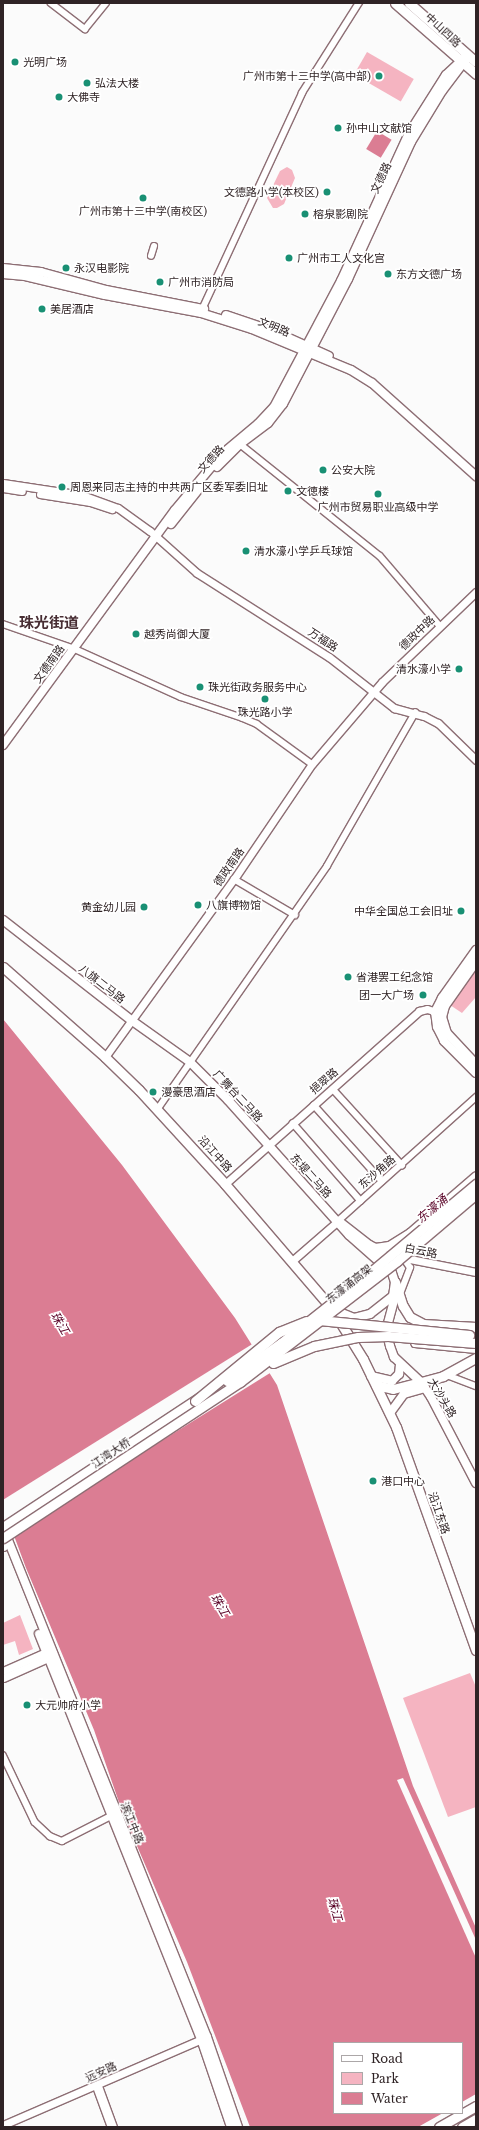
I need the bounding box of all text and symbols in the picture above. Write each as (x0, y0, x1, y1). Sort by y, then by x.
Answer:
street label: 中山四路 (422, 10, 464, 50)
place label: 光明广场 (23, 55, 67, 69)
marker: 光明广场 (10, 57, 20, 67)
place label: 广州市第十三中学(高中部) (243, 69, 371, 83)
marker: 广州市第十三中学(高中部) (374, 71, 384, 81)
place label: 弘法大楼 (95, 76, 139, 90)
marker: 弘法大楼 (82, 78, 92, 88)
place label: 大佛寺 (67, 90, 100, 104)
marker: 大佛寺 (54, 92, 64, 102)
place label: 孙中山文献馆 (346, 121, 412, 135)
marker: 孙中山文献馆 (333, 123, 343, 133)
street label: 文德路 (368, 160, 394, 196)
place label: 文德路小学(本校区) (224, 185, 319, 199)
marker: 文德路小学(本校区) (322, 187, 332, 197)
marker: 广州市第十三中学(南校区) (138, 193, 148, 203)
place label: 广州市第十三中学(南校区) (79, 204, 207, 218)
place label: 榕泉影剧院 (313, 207, 368, 221)
marker: 榕泉影剧院 (300, 209, 310, 219)
place label: 广州市工人文化宫 (297, 251, 385, 265)
marker: 广州市工人文化宫 (284, 253, 294, 263)
place label: 永汉电影院 (74, 261, 129, 275)
marker: 永汉电影院 (61, 263, 71, 273)
place label: 东方文德广场 (396, 267, 462, 281)
marker: 东方文德广场 (383, 269, 393, 279)
place label: 广州市消防局 (168, 275, 234, 289)
marker: 广州市消防局 (155, 277, 165, 287)
place label: 美居酒店 (50, 302, 94, 316)
marker: 美居酒店 (37, 304, 47, 314)
street label: 文明路 (256, 315, 292, 339)
street label: 文德路 (195, 442, 227, 476)
place label: 公安大院 (331, 463, 375, 477)
marker: 公安大院 (318, 465, 328, 475)
place label: 周恩来同志主持的中共两广区委军委旧址 (70, 480, 268, 494)
marker: 周恩来同志主持的中共两广区委军委旧址 (57, 482, 67, 492)
place label: 文徳楼 (296, 484, 329, 498)
marker: 文徳楼 (283, 486, 293, 496)
marker: 广州市贸易职业高级中学 (373, 489, 383, 499)
place label: 广州市贸易职业高级中学 (318, 500, 438, 514)
place label: 清水濠小学乒乓球馆 (254, 544, 353, 558)
marker: 清水濠小学乒乓球馆 (241, 546, 251, 556)
street label: 德政中路 (397, 613, 437, 653)
district label: 珠光街道 (19, 614, 79, 632)
street label: 万福路 (306, 625, 340, 655)
place label: 越秀尚御大厦 (144, 627, 210, 641)
marker: 越秀尚御大厦 (131, 629, 141, 639)
street label: 文德南路 (31, 642, 67, 686)
place label: 清水濠小学 (396, 662, 451, 676)
marker: 清水濠小学 (454, 664, 464, 674)
place label: 珠光街政务服务中心 (208, 680, 307, 694)
marker: 珠光街政务服务中心 (195, 682, 205, 692)
marker: 珠光路小学 (260, 694, 270, 704)
place label: 珠光路小学 (238, 705, 292, 719)
street label: 德政南路 (211, 845, 247, 889)
place label: 八旗博物馆 (206, 898, 261, 912)
place label: 黄金幼儿园 (81, 900, 136, 914)
marker: 八旗博物馆 (193, 900, 203, 910)
marker: 黄金幼儿园 (139, 902, 149, 912)
place label: 中华全国总工会旧址 (354, 904, 453, 918)
marker: 中华全国总工会旧址 (456, 906, 466, 916)
street label: 八旗二马路 (76, 962, 128, 1006)
place label: 省港罢工纪念馆 (356, 970, 433, 984)
marker: 省港罢工纪念馆 (343, 972, 353, 982)
place label: 团一大广场 (359, 988, 414, 1002)
marker: 团一大广场 (417, 989, 429, 1001)
street label: 挹翠路 (307, 1065, 341, 1097)
street label: 广舞台二马路 (211, 1067, 265, 1125)
place label: 漫豪思酒店 (161, 1085, 216, 1099)
marker: 漫豪思酒店 (148, 1087, 158, 1097)
street label: 沿江中路 (195, 1133, 235, 1175)
street label: 东堤二马路 (288, 1151, 334, 1201)
street label: 东沙角路 (356, 1153, 398, 1191)
water label: 东濠涌 (414, 1192, 450, 1226)
street label: 白云路 (404, 1241, 438, 1261)
street label: 东濠涌高架 (323, 1262, 375, 1306)
water label: 珠江 (48, 1309, 72, 1337)
street label: 大沙头路 (425, 1376, 459, 1420)
street label: 江湾大桥 (89, 1435, 133, 1471)
place label: 港口中心 (381, 1474, 425, 1488)
marker: 港口中心 (368, 1476, 378, 1486)
street label: 沿江东路 (426, 1490, 452, 1536)
water label: 珠江 (208, 1591, 232, 1619)
place label: 大元帅府小学 (35, 1698, 101, 1712)
marker: 大元帅府小学 (22, 1700, 32, 1710)
street label: 滨江中路 (118, 1800, 146, 1846)
water label: 珠江 (325, 1895, 345, 1923)
legend (333, 2042, 463, 2114)
text: Road (371, 2051, 403, 2066)
street label: 远安路 (83, 2059, 119, 2085)
text: Park (371, 2071, 399, 2086)
text: Water (371, 2091, 408, 2106)

